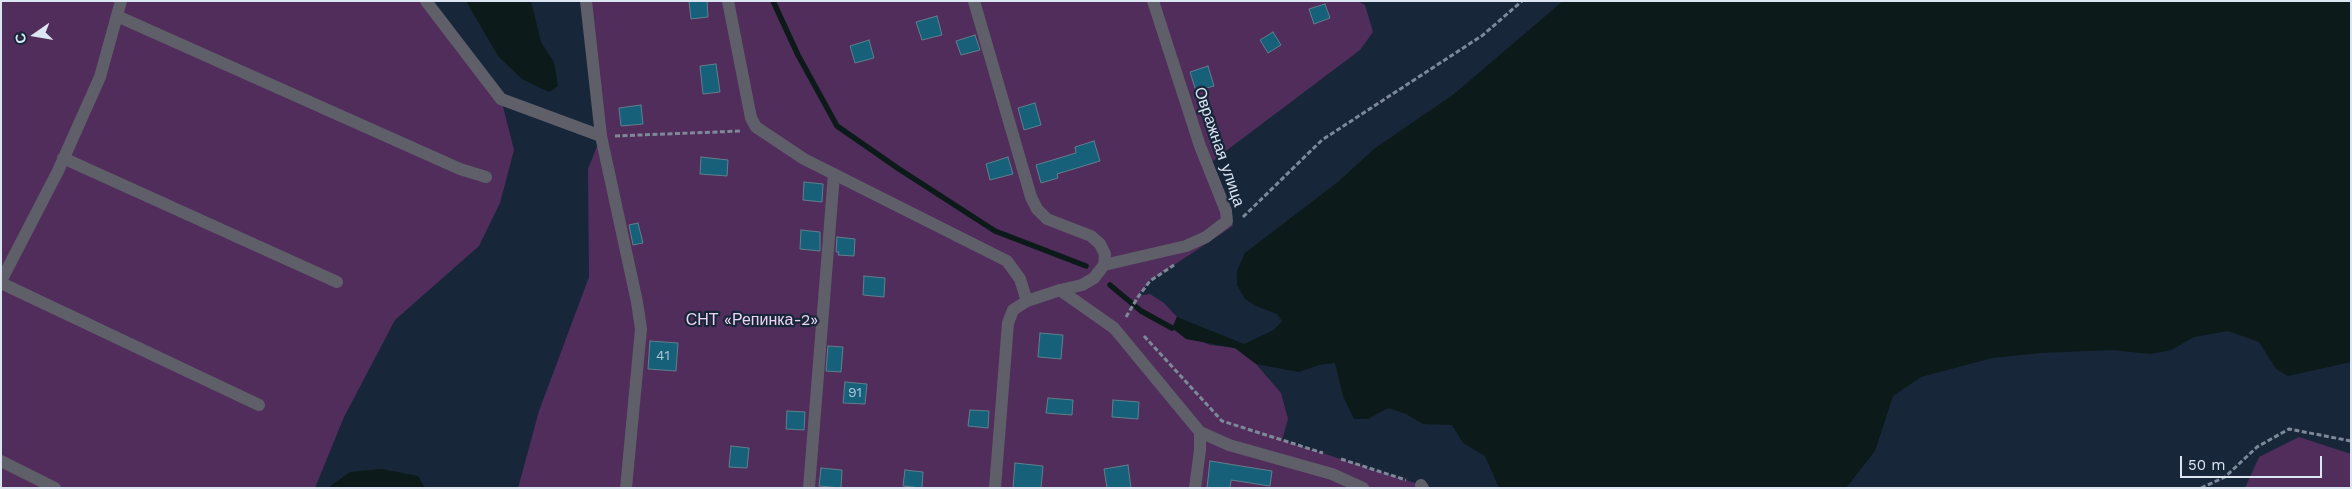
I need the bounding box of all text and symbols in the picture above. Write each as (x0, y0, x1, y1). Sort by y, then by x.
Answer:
north arrow (10, 10, 60, 60)
text: С (11, 32, 29, 45)
street label: Овражная улица (1190, 85, 1248, 209)
park label: СНТ «Репинка-2» (686, 310, 818, 330)
house number: 41 (656, 348, 670, 364)
house number: 91 (848, 385, 862, 401)
scale bar (2182, 446, 2324, 478)
text: 50 m (2188, 456, 2225, 474)

